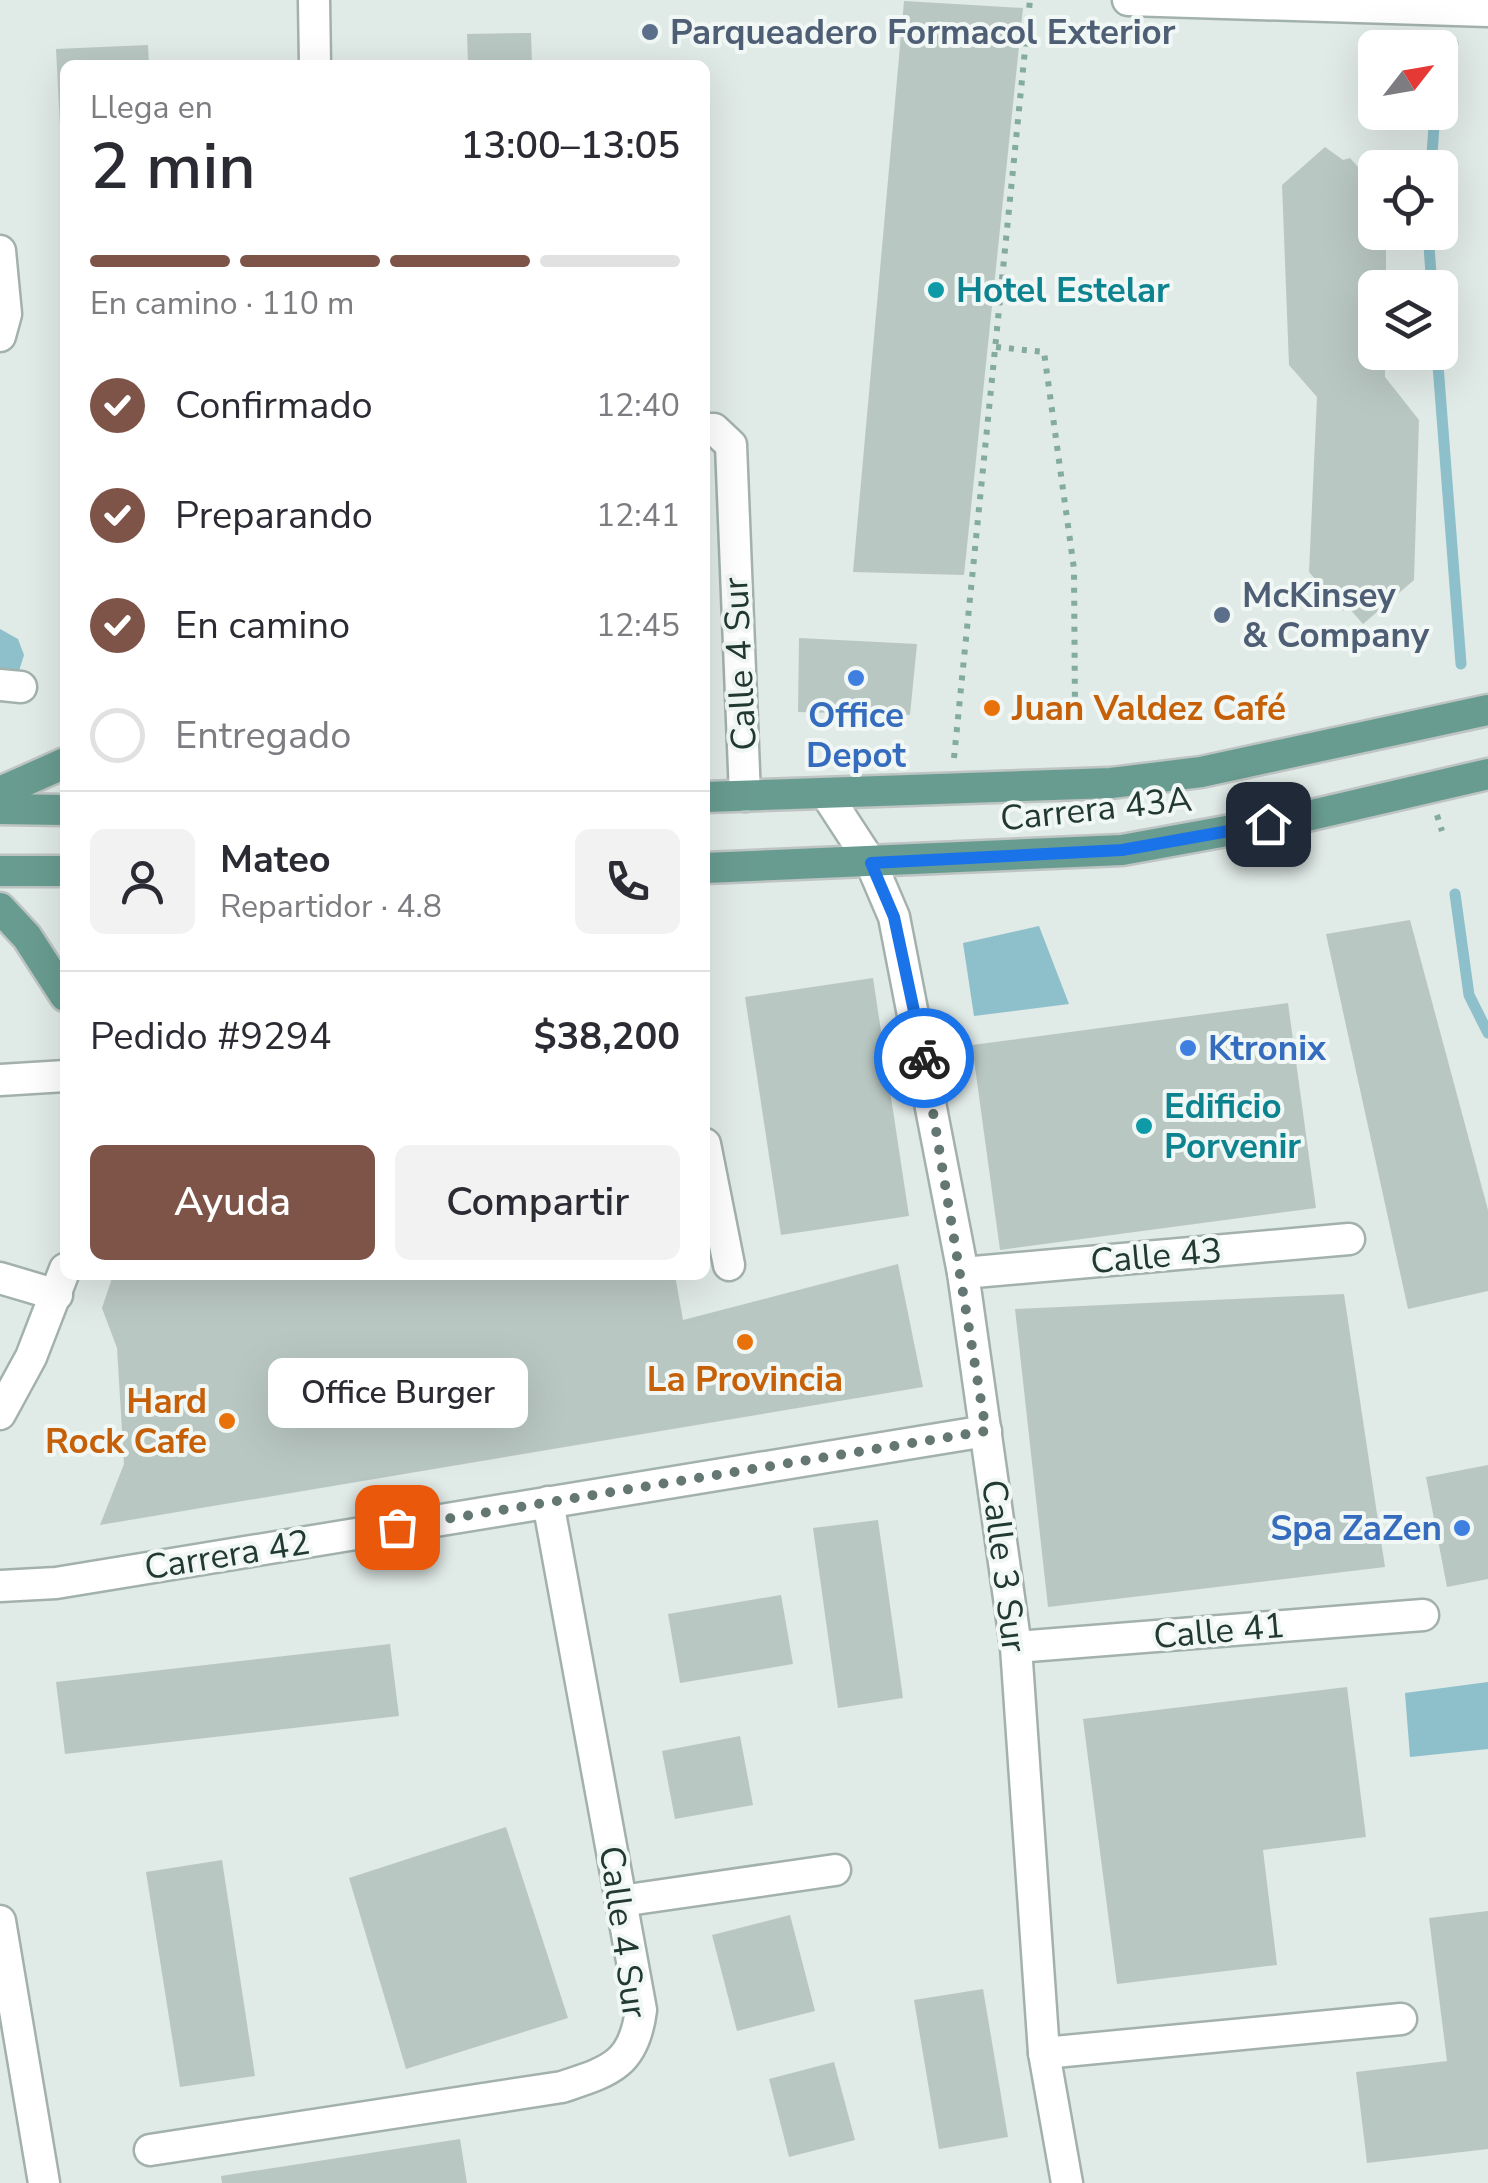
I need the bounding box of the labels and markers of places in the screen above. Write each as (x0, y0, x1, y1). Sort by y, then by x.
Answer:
place label: Parqueadero Formacol Exterior (670, 9, 1176, 56)
marker: Parqueadero Formacol Exterior (639, 21, 661, 43)
place label: Hotel Estelar (956, 267, 1170, 314)
marker: Hotel Estelar (925, 279, 947, 301)
place label: McKinsey & Company (1242, 572, 1430, 659)
marker: McKinsey & Company (1211, 604, 1233, 626)
marker: Office Depot (845, 667, 867, 689)
place label: Juan Valdez Café (1011, 685, 1286, 732)
place label: Office Depot (806, 692, 907, 779)
marker: Juan Valdez Café (981, 697, 1003, 719)
pin (1226, 782, 1311, 867)
place label: Ktronix (1208, 1025, 1327, 1072)
marker: Ktronix (1177, 1037, 1199, 1059)
place label: Edificio Porvenir (1164, 1083, 1301, 1170)
marker: Edificio Porvenir (1133, 1115, 1155, 1137)
marker: La Provincia (734, 1331, 756, 1353)
place label: La Provincia (647, 1356, 843, 1403)
callout: Office Burger (267, 1357, 527, 1427)
place label: Hard Rock Cafe (45, 1378, 207, 1465)
marker: Hard Rock Cafe (216, 1410, 238, 1432)
pin (355, 1485, 440, 1570)
place label: Spa ZaZen (1270, 1505, 1442, 1552)
marker: Spa ZaZen (1451, 1517, 1473, 1539)

